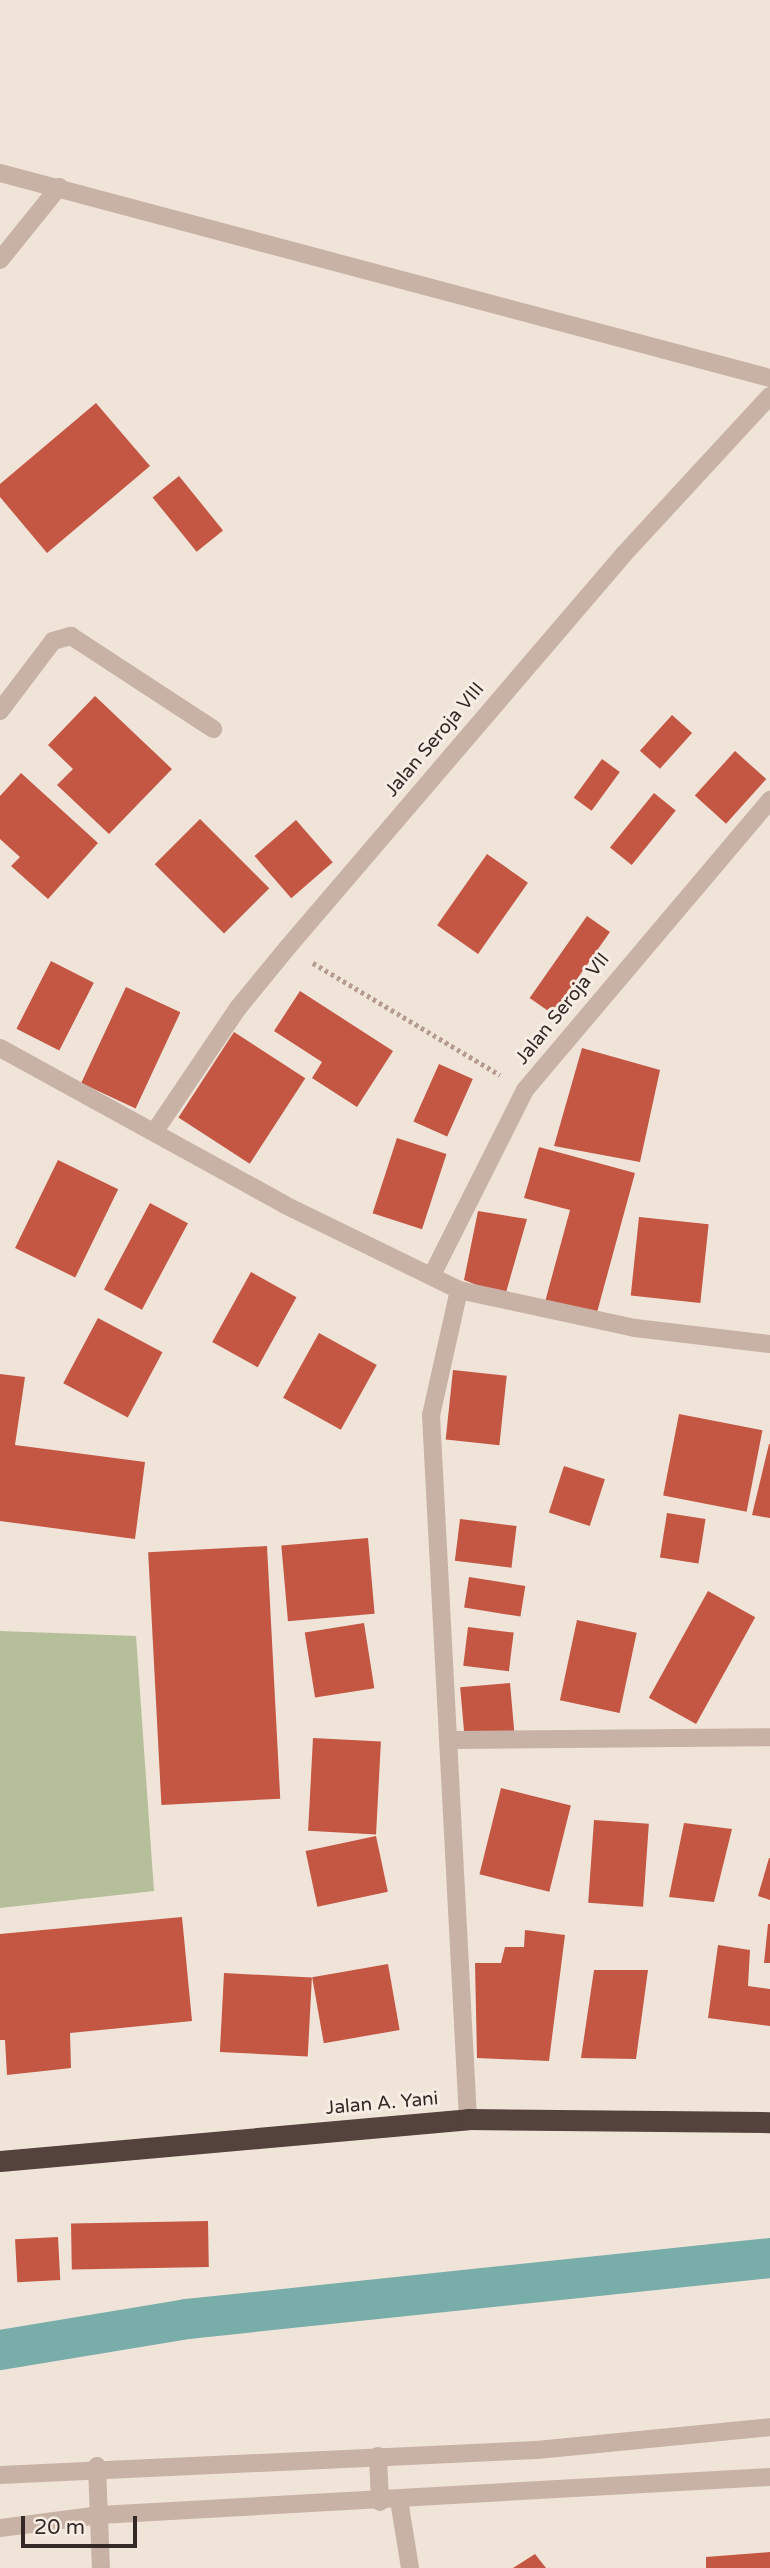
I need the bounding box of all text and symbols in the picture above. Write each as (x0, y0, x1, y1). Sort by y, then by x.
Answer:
street label: Jalan Seroja VIII (381, 678, 489, 802)
street label: Jalan Seroja VII (511, 949, 615, 1069)
street label: Jalan A. Yani (325, 2088, 439, 2120)
scale bar (24, 2502, 140, 2546)
text: 20 m (34, 2515, 85, 2540)

